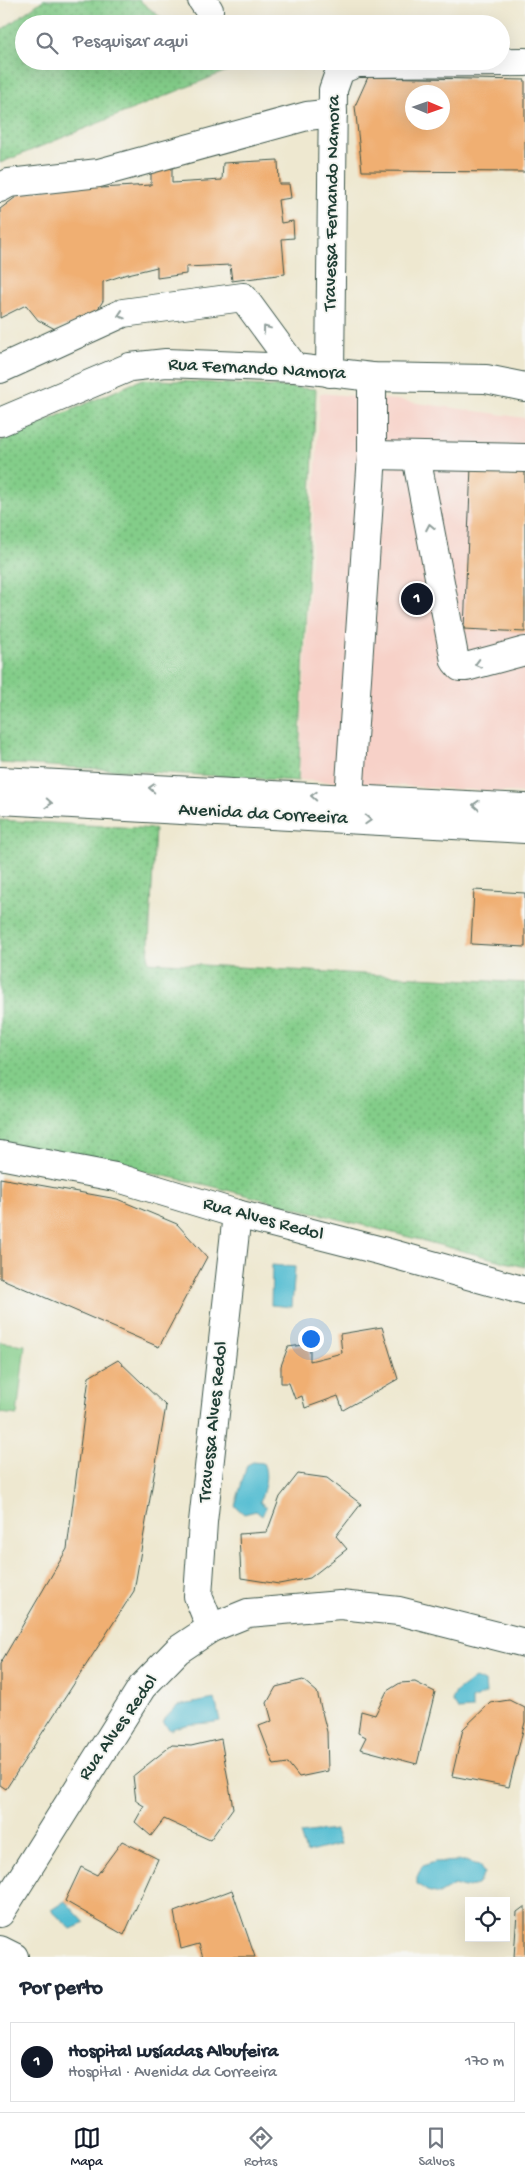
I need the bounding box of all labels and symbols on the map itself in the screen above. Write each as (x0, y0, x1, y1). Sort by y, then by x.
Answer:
north arrow (405, 85, 450, 130)
street label: Travessa Fernando Namora (320, 93, 346, 312)
one-way arrow (117, 309, 126, 319)
one-way arrow (263, 325, 272, 335)
street label: Rua Fernando Namora (168, 354, 348, 386)
one-way arrow (425, 522, 435, 531)
pin: 1 (401, 580, 433, 618)
one-way arrow (473, 658, 482, 669)
one-way arrow (148, 783, 156, 794)
one-way arrow (310, 790, 318, 801)
one-way arrow (45, 797, 53, 808)
street label: Avenida da Correeira (178, 799, 350, 831)
one-way arrow (472, 799, 480, 810)
one-way arrow (364, 815, 372, 826)
street label: Rua Alves Redol (200, 1193, 326, 1247)
your location (298, 1326, 324, 1352)
street label: Travessa Alves Redol (194, 1340, 234, 1505)
street label: Rua Alves Redol (74, 1671, 164, 1785)

